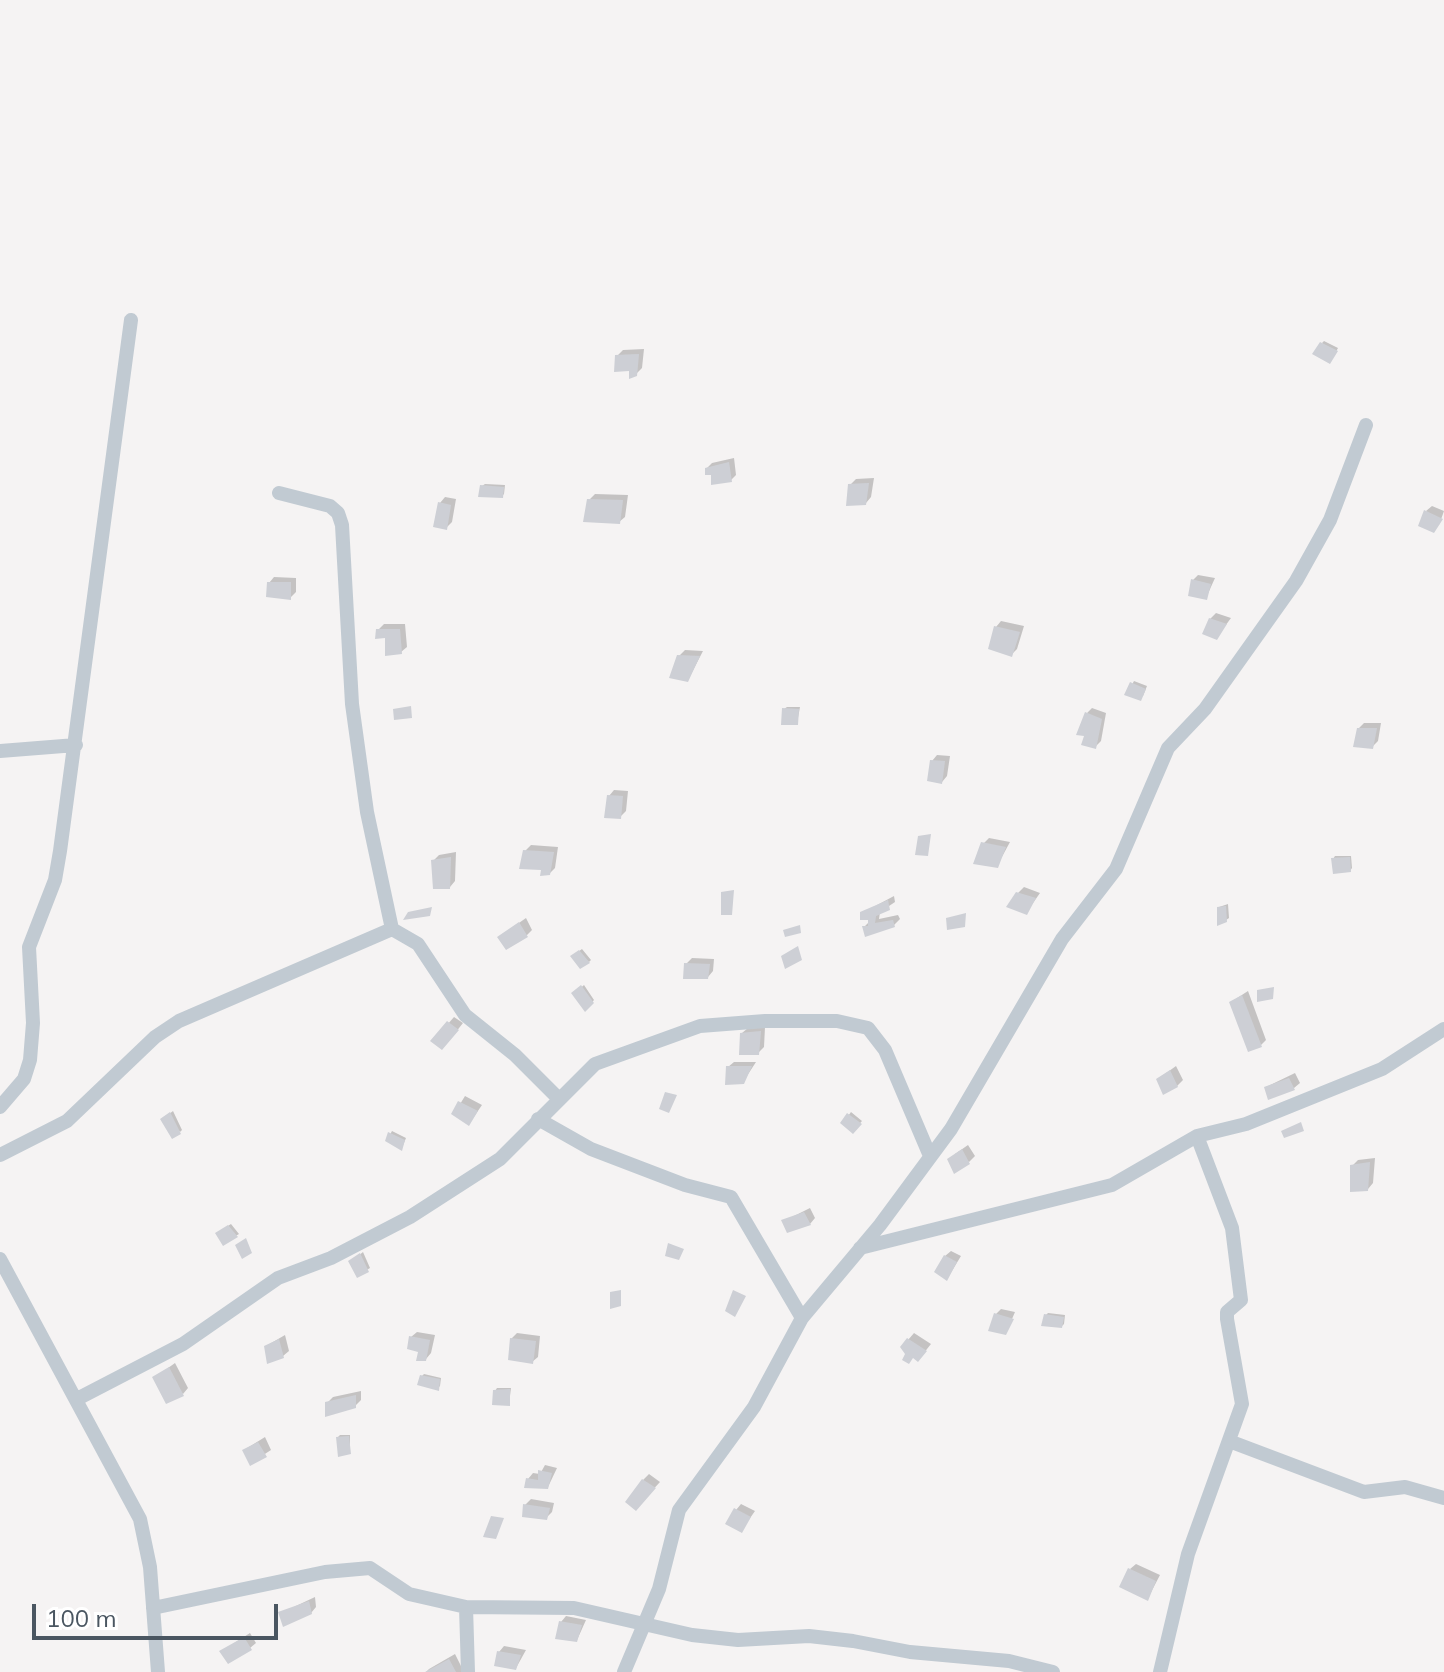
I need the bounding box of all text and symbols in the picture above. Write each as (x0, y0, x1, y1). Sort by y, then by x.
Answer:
scale bar (36, 1588, 282, 1638)
text: 100 m (46, 1603, 117, 1633)

